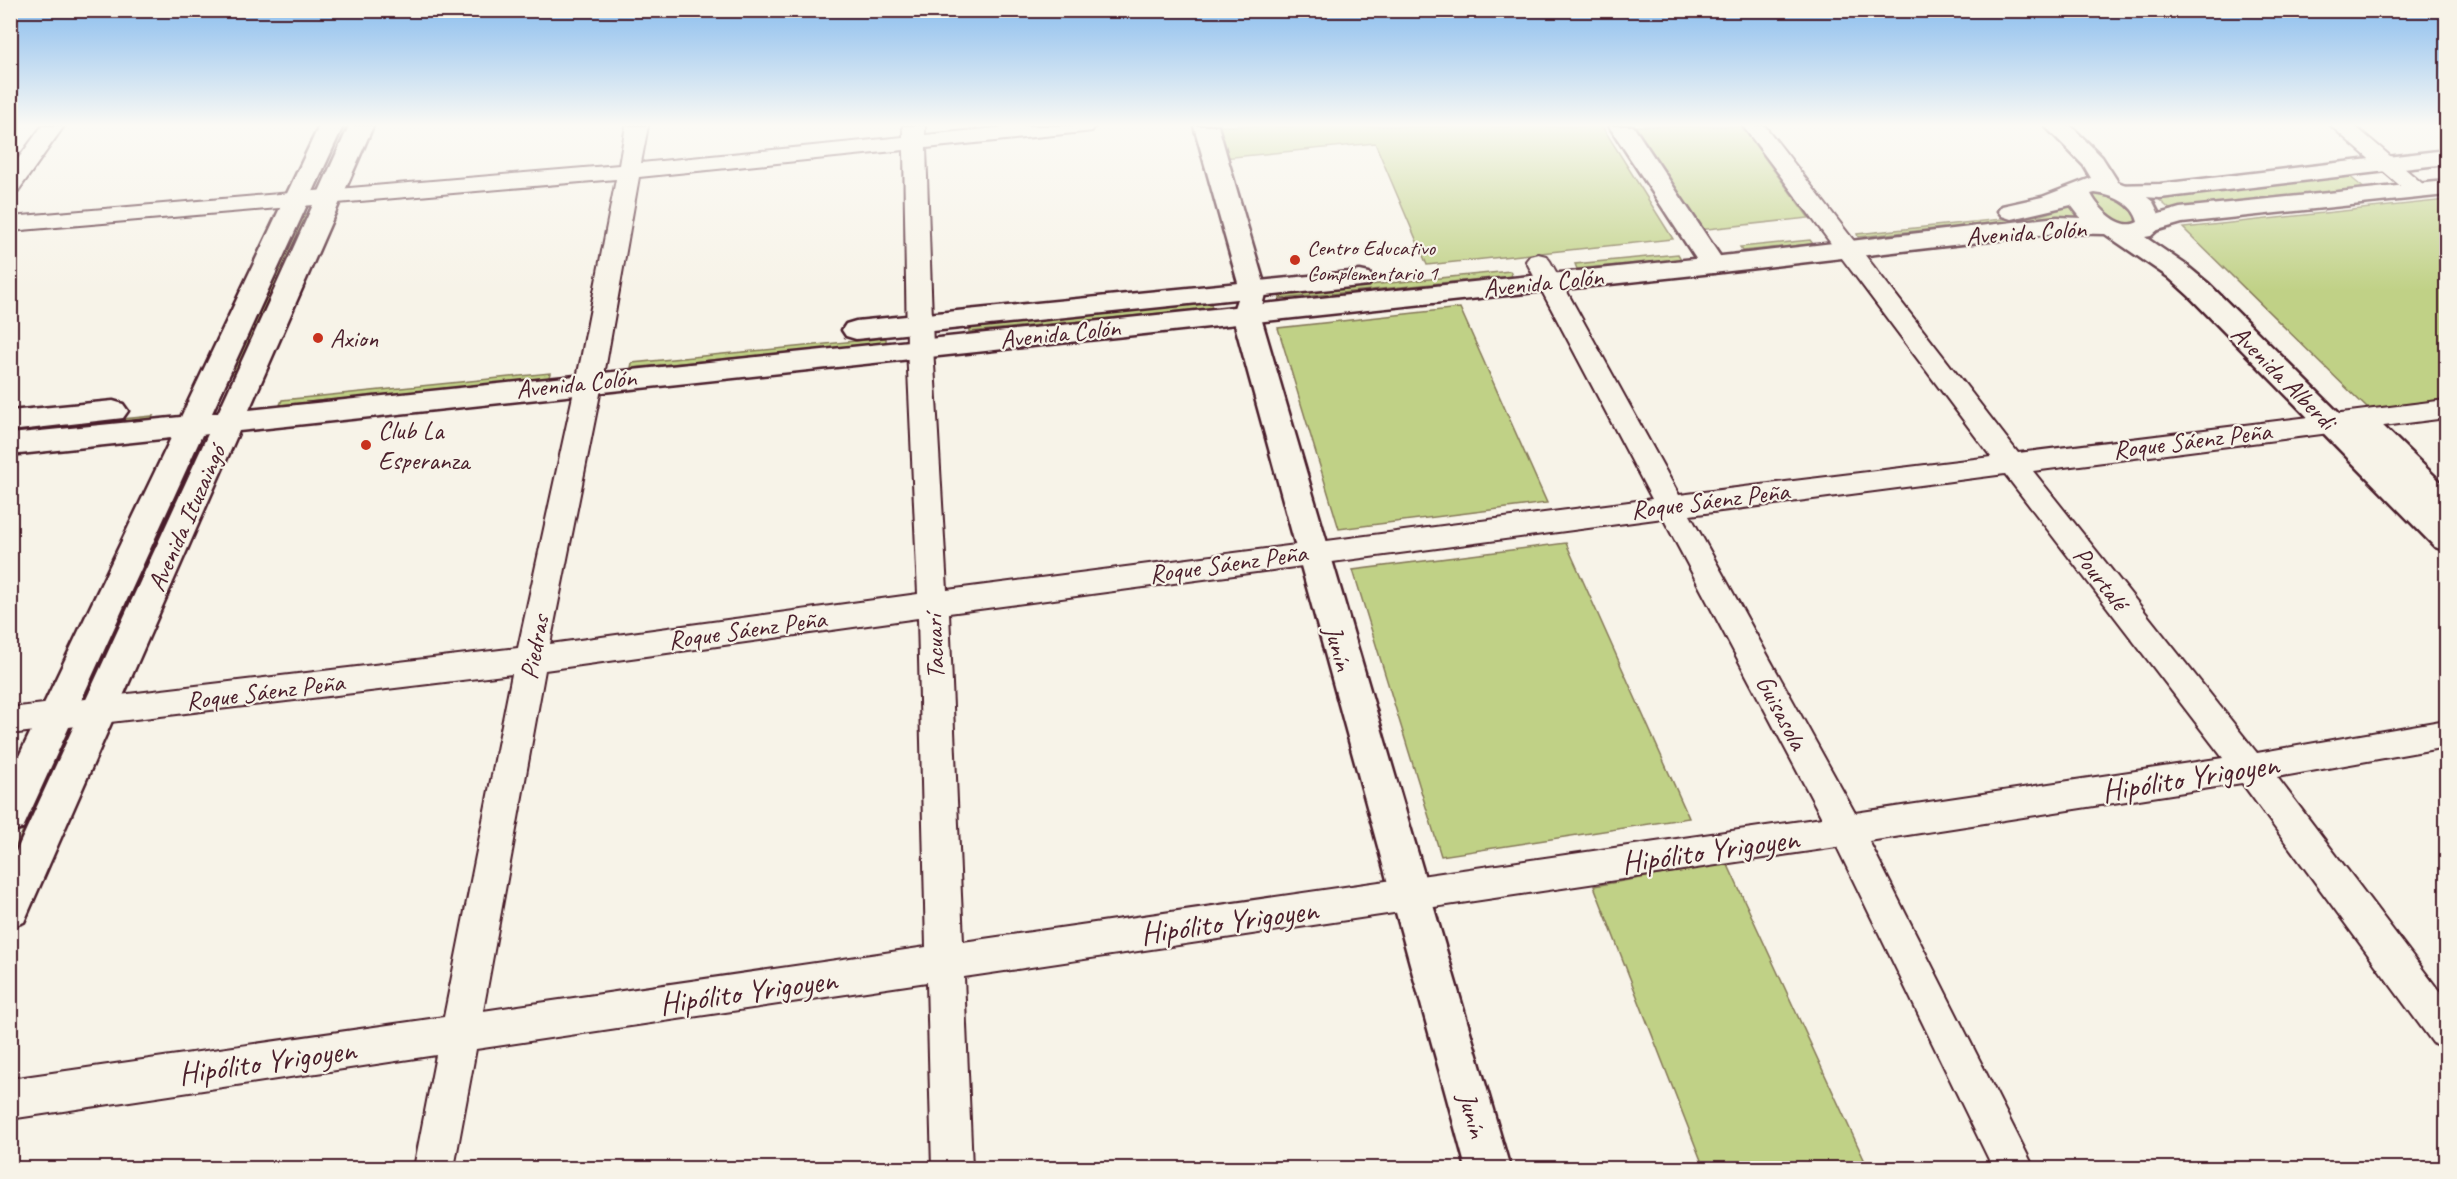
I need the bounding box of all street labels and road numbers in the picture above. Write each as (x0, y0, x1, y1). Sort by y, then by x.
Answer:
street label: Avenida Colón (1965, 212, 2089, 253)
street label: Avenida Colón (1481, 260, 1606, 305)
street label: Avenida Colón (998, 311, 1123, 356)
street label: Avenida Alberdi (2224, 318, 2345, 439)
street label: Avenida Colón (514, 361, 639, 406)
street label: Roque Sáenz Peña (2111, 414, 2275, 467)
street label: Avenida Ituzaingó (140, 437, 235, 596)
street label: Roque Sáenz Peña (1629, 474, 1793, 527)
street label: Roque Sáenz Peña (1147, 536, 1311, 591)
street label: Pourtalé (2066, 540, 2138, 619)
street label: Roque Sáenz Peña (666, 602, 830, 657)
street label: Tacuarí (917, 609, 952, 680)
street label: Piedras (512, 610, 557, 682)
street label: Junín (1316, 620, 1361, 676)
street label: Roque Sáenz Peña (184, 665, 348, 718)
street label: Guisasola (1748, 669, 1816, 756)
street label: Hipólito Yrigoyen (2099, 743, 2283, 812)
street label: Hipólito Yrigoyen (1619, 818, 1803, 883)
street label: Hipólito Yrigoyen (1138, 889, 1322, 954)
street label: Hipólito Yrigoyen (657, 959, 841, 1024)
street label: Hipólito Yrigoyen (176, 1029, 360, 1094)
street label: Junín (1450, 1087, 1495, 1143)

